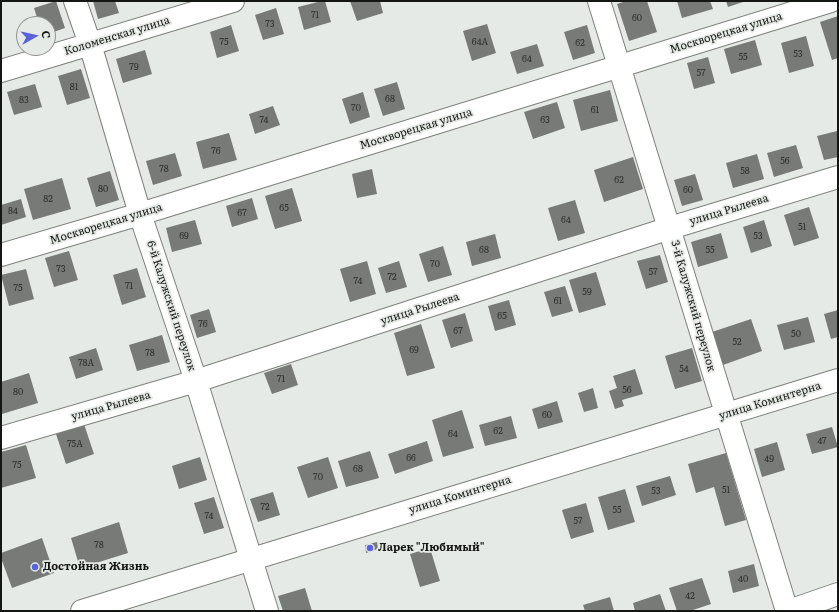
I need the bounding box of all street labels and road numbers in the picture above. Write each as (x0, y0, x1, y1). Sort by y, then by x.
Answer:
street label: Москворецкая улица (668, 10, 784, 56)
street label: Коломенская улица (63, 14, 171, 58)
street label: Москворецкая улица (358, 106, 474, 152)
street label: улица Рылеева (688, 192, 770, 228)
street label: Москворецкая улица (48, 201, 164, 247)
street label: 6-й Калужский переулок (144, 239, 198, 373)
street label: 3-й Калужский переулок (668, 239, 718, 373)
street label: улица Рылеева (379, 290, 461, 328)
street label: улица Коминтерна (717, 379, 823, 423)
street label: улица Рылеева (70, 388, 152, 424)
street label: улица Коминтерна (407, 473, 513, 517)

